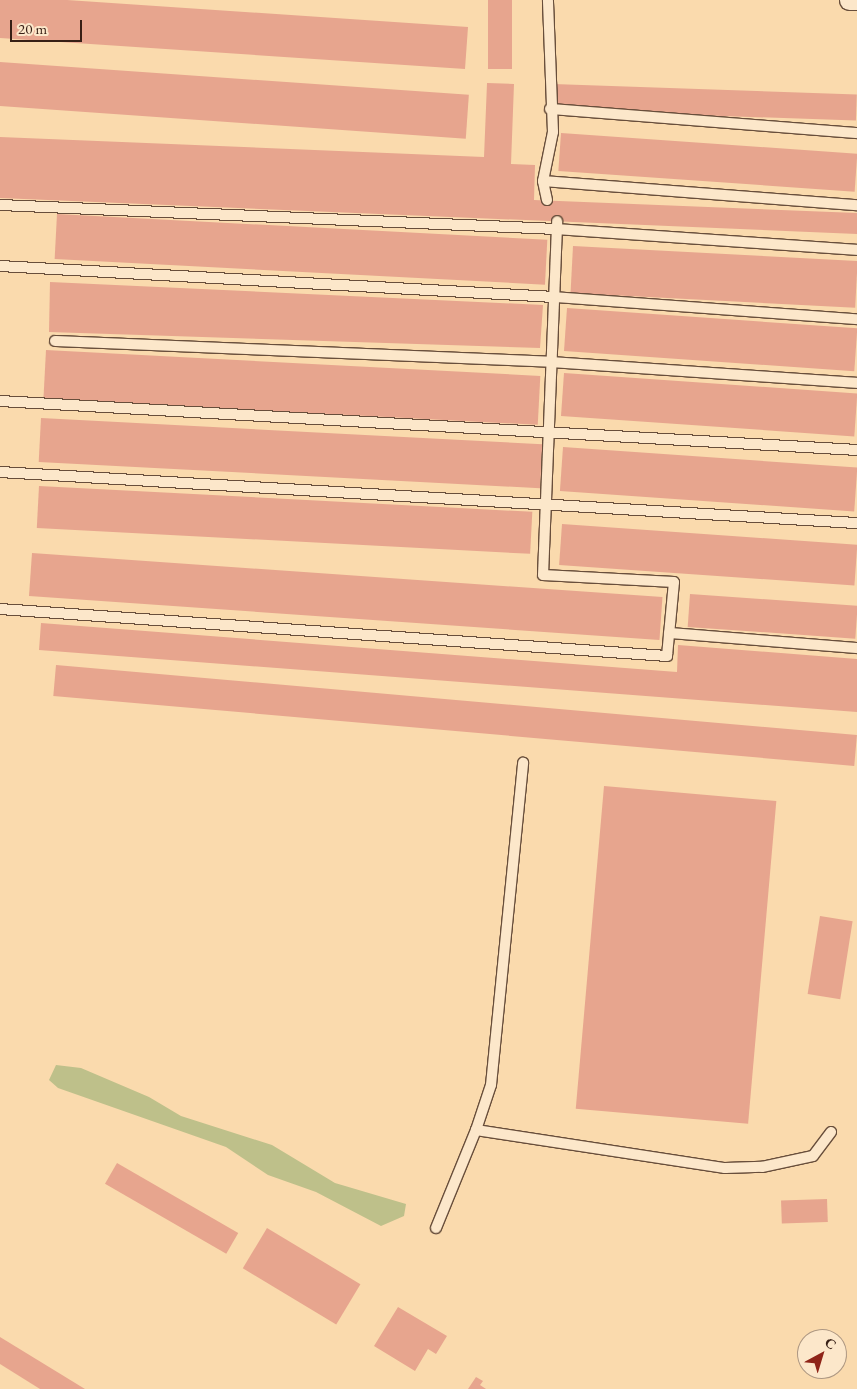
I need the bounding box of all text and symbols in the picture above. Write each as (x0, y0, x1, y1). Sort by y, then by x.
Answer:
scale bar (12, 10, 85, 42)
text: 20 m (18, 19, 47, 38)
north arrow (797, 1329, 847, 1379)
text: С (821, 1333, 840, 1353)

